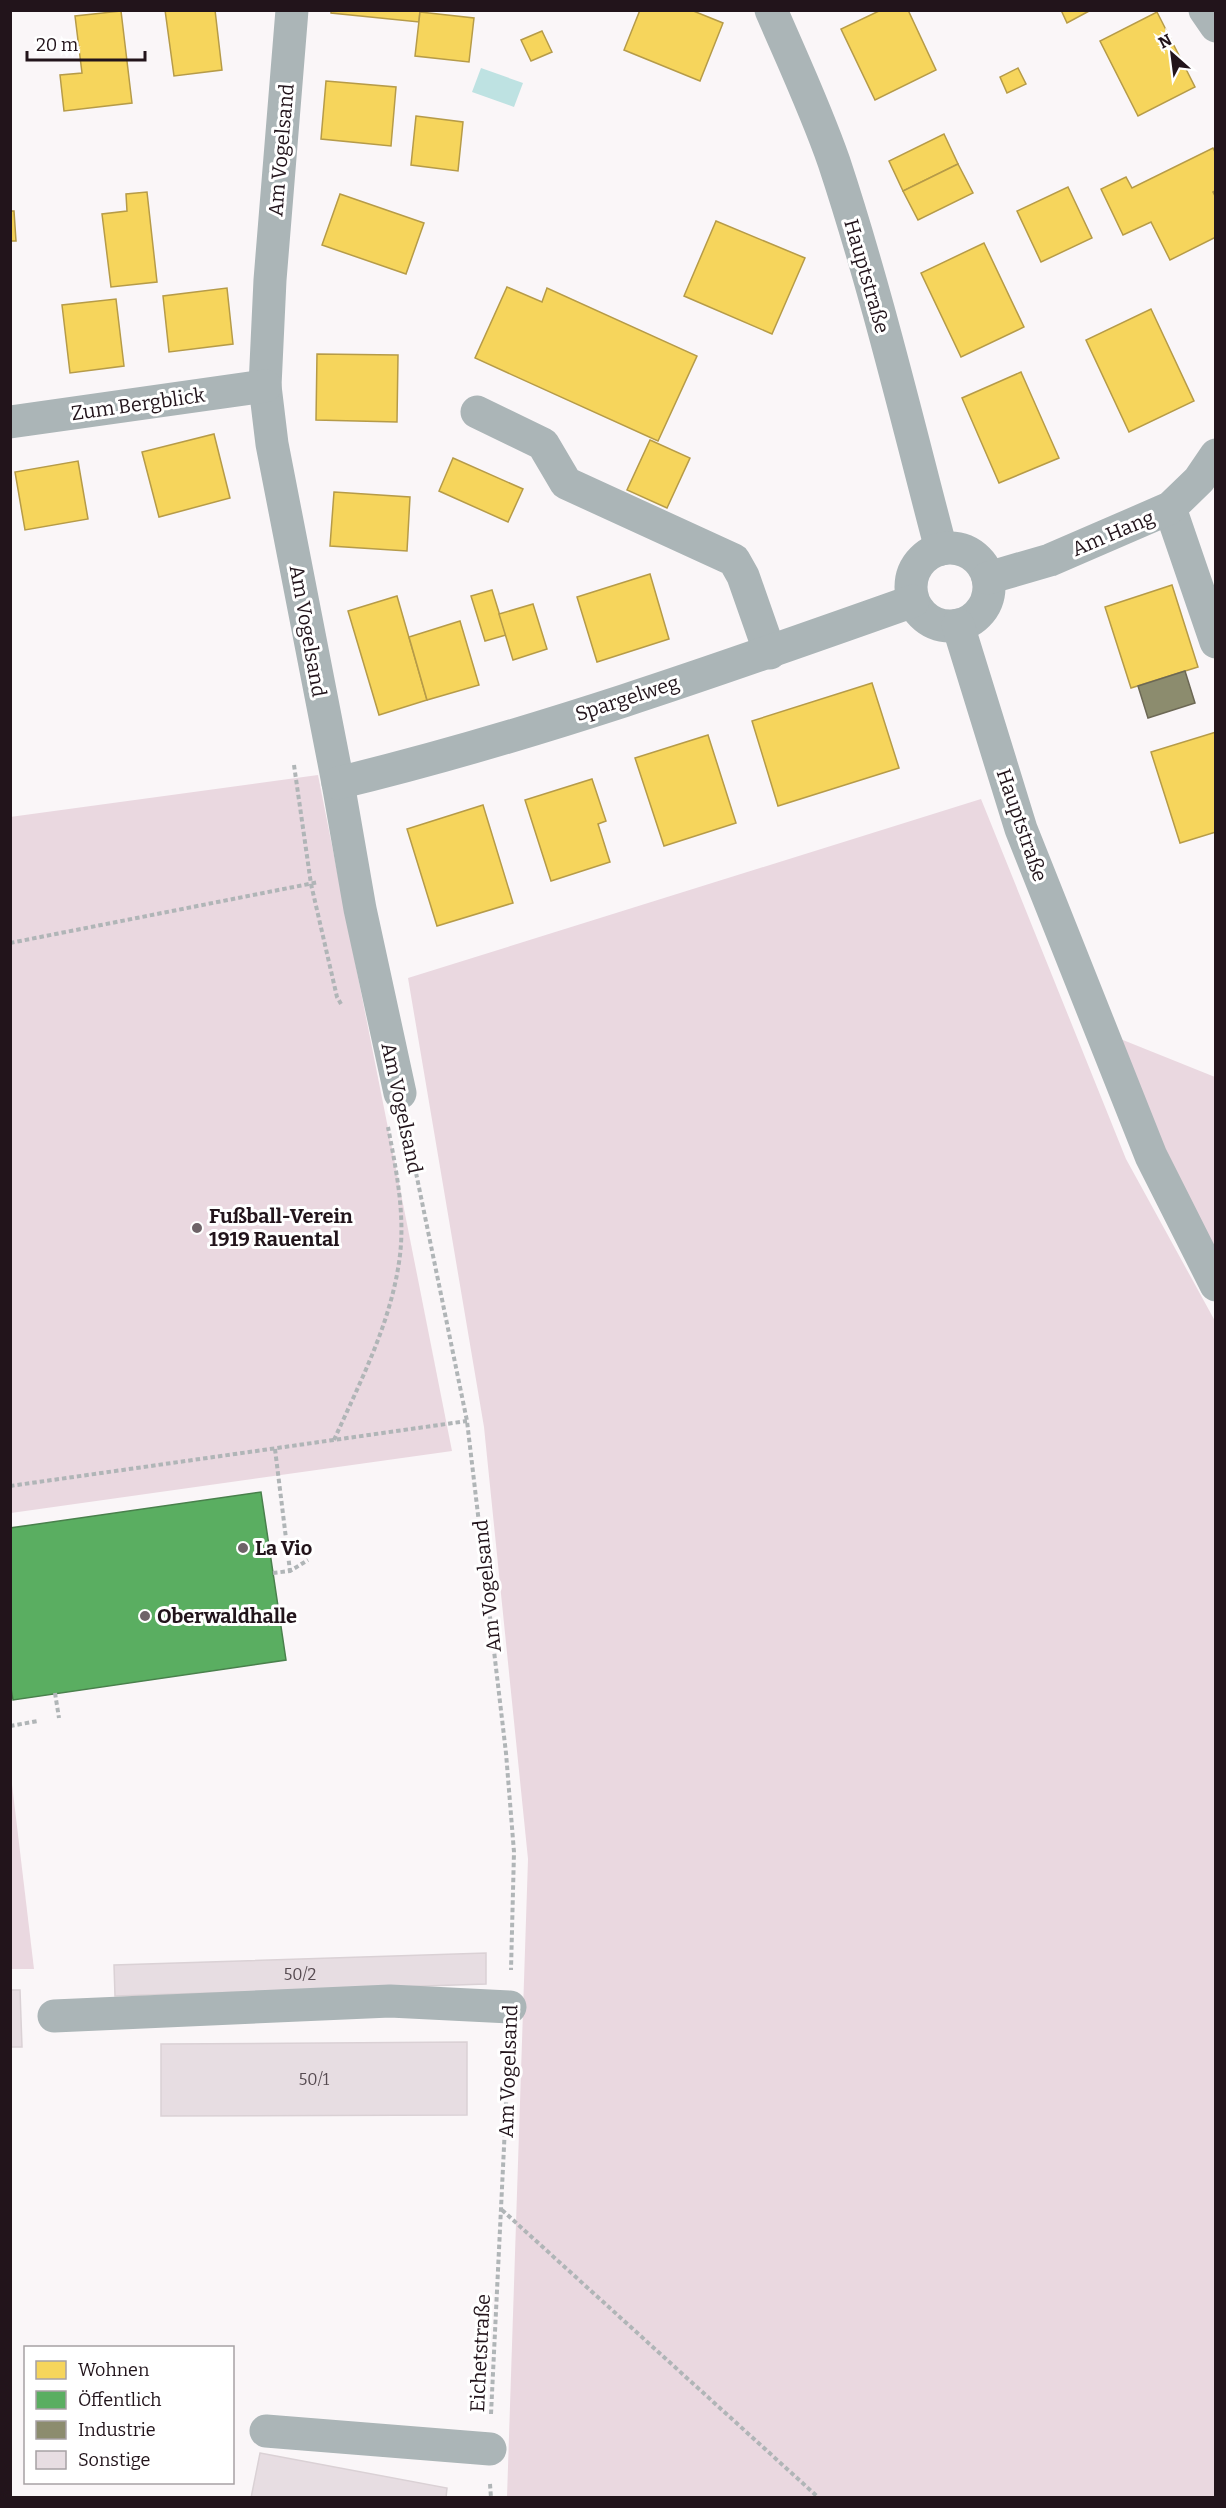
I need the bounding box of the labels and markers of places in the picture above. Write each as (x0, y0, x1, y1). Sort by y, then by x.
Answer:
place label: Fußball-Verein 1919 Rauental (209, 1204, 353, 1251)
marker: Fußball-Verein 1919 Rauental (190, 1221, 204, 1235)
place label: La Vio (255, 1536, 312, 1560)
marker: La Vio (236, 1541, 250, 1555)
place label: Oberwaldhalle (157, 1604, 297, 1628)
marker: Oberwaldhalle (138, 1609, 152, 1623)

